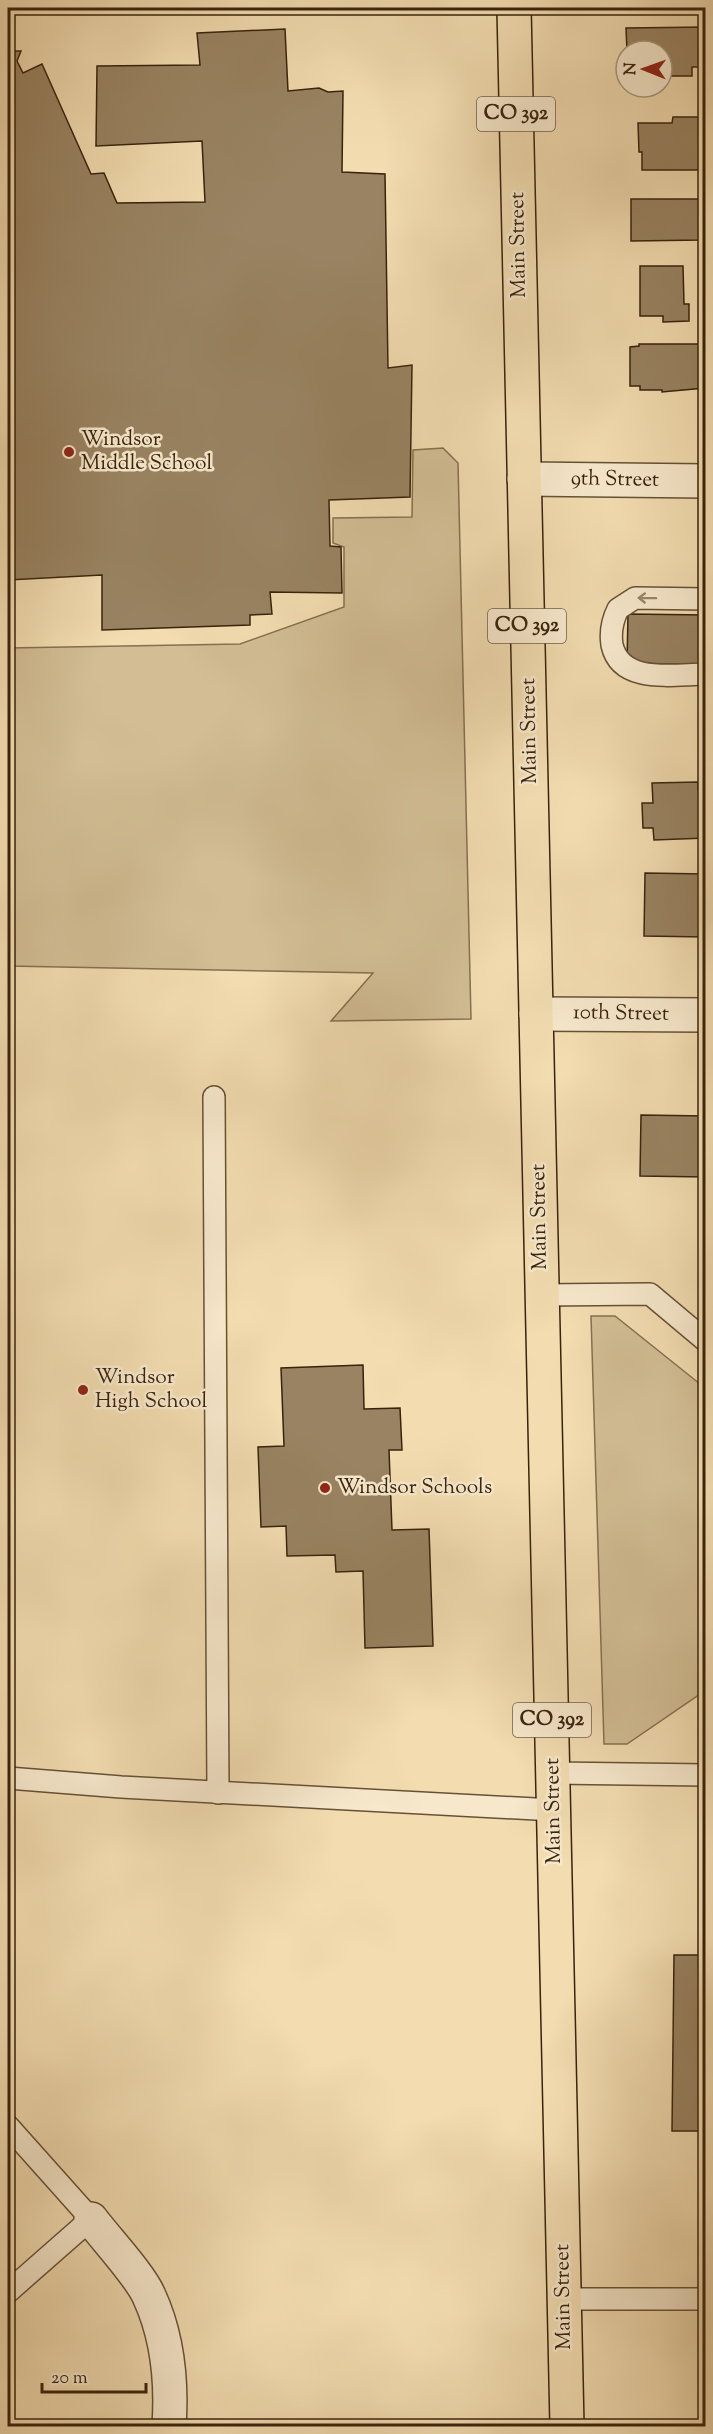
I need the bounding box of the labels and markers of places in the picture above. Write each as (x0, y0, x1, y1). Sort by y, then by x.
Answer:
place label: Windsor Middle School (81, 425, 212, 479)
marker: Windsor Middle School (62, 445, 76, 459)
place label: Windsor High School (95, 1363, 207, 1417)
marker: Windsor High School (76, 1383, 90, 1397)
place label: Windsor Schools (337, 1473, 492, 1503)
marker: Windsor Schools (318, 1481, 332, 1495)

